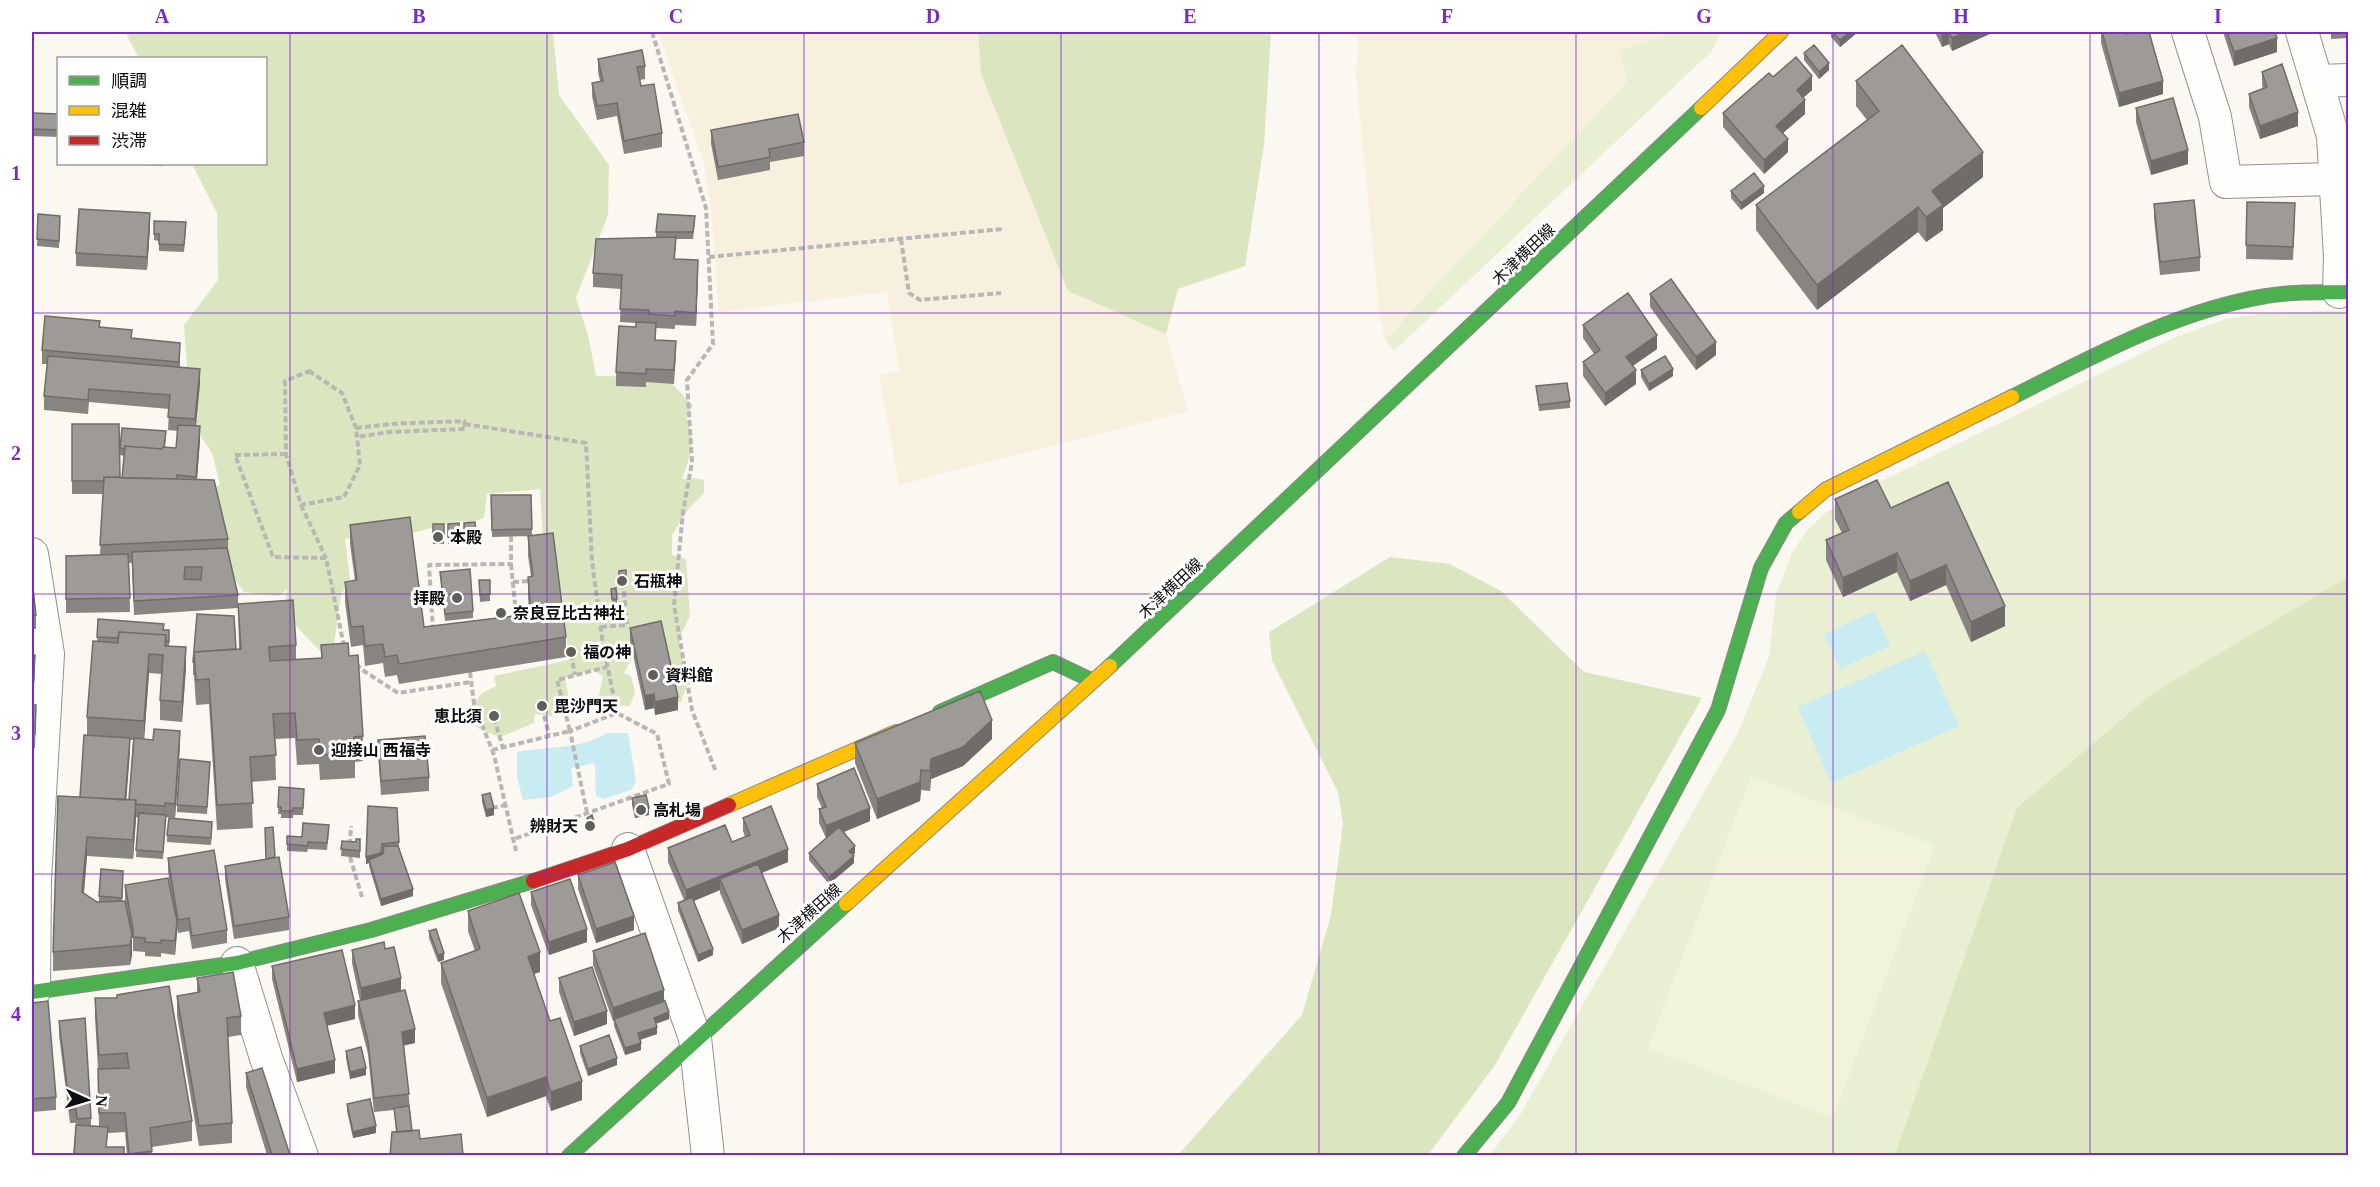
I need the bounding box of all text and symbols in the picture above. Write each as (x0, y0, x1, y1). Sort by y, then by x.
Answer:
text: A (155, 5, 170, 27)
text: B (412, 5, 426, 27)
text: C (669, 5, 683, 27)
text: D (926, 5, 940, 27)
text: E (1183, 5, 1197, 27)
text: F (1441, 5, 1453, 27)
text: G (1696, 5, 1712, 27)
text: H (1953, 5, 1969, 27)
text: I (2214, 5, 2222, 27)
legend (57, 57, 267, 165)
text: 順調 (111, 71, 147, 91)
text: 混雑 (111, 101, 147, 121)
text: 渋滞 (111, 131, 147, 151)
text: 1 (11, 162, 21, 184)
street label: 木津横田線 (1489, 220, 1558, 288)
text: 2 (11, 442, 21, 464)
place label: 本殿 (450, 529, 482, 546)
marker: 本殿 (431, 530, 445, 544)
street label: 木津横田線 (1135, 555, 1205, 622)
place label: 石瓶神 (634, 572, 682, 590)
marker: 石瓶神 (615, 574, 629, 588)
place label: 拝殿 (413, 590, 445, 607)
marker: 拝殿 (450, 591, 464, 605)
place label: 奈良豆比古神社 (513, 604, 625, 622)
marker: 奈良豆比古神社 (494, 606, 508, 620)
place label: 福の神 (583, 643, 631, 661)
marker: 福の神 (564, 645, 578, 659)
place label: 資料館 (665, 666, 713, 684)
marker: 資料館 (646, 668, 660, 682)
place label: 毘沙門天 (554, 698, 618, 715)
marker: 毘沙門天 (535, 699, 549, 713)
place label: 恵比須 (434, 708, 482, 725)
marker: 恵比須 (487, 709, 501, 723)
text: 3 (11, 722, 21, 744)
place label: 迎接山 西福寺 (331, 742, 431, 759)
marker: 迎接山 西福寺 (312, 743, 326, 757)
place label: 高札場 (653, 802, 701, 819)
marker: 高札場 (634, 803, 648, 817)
place label: 辨財天 (530, 817, 578, 835)
marker: 辨財天 (583, 819, 597, 833)
street label: 木津横田線 (774, 880, 845, 946)
text: 4 (11, 1003, 21, 1025)
north arrow (57, 1070, 117, 1130)
text: N (93, 1095, 110, 1108)

